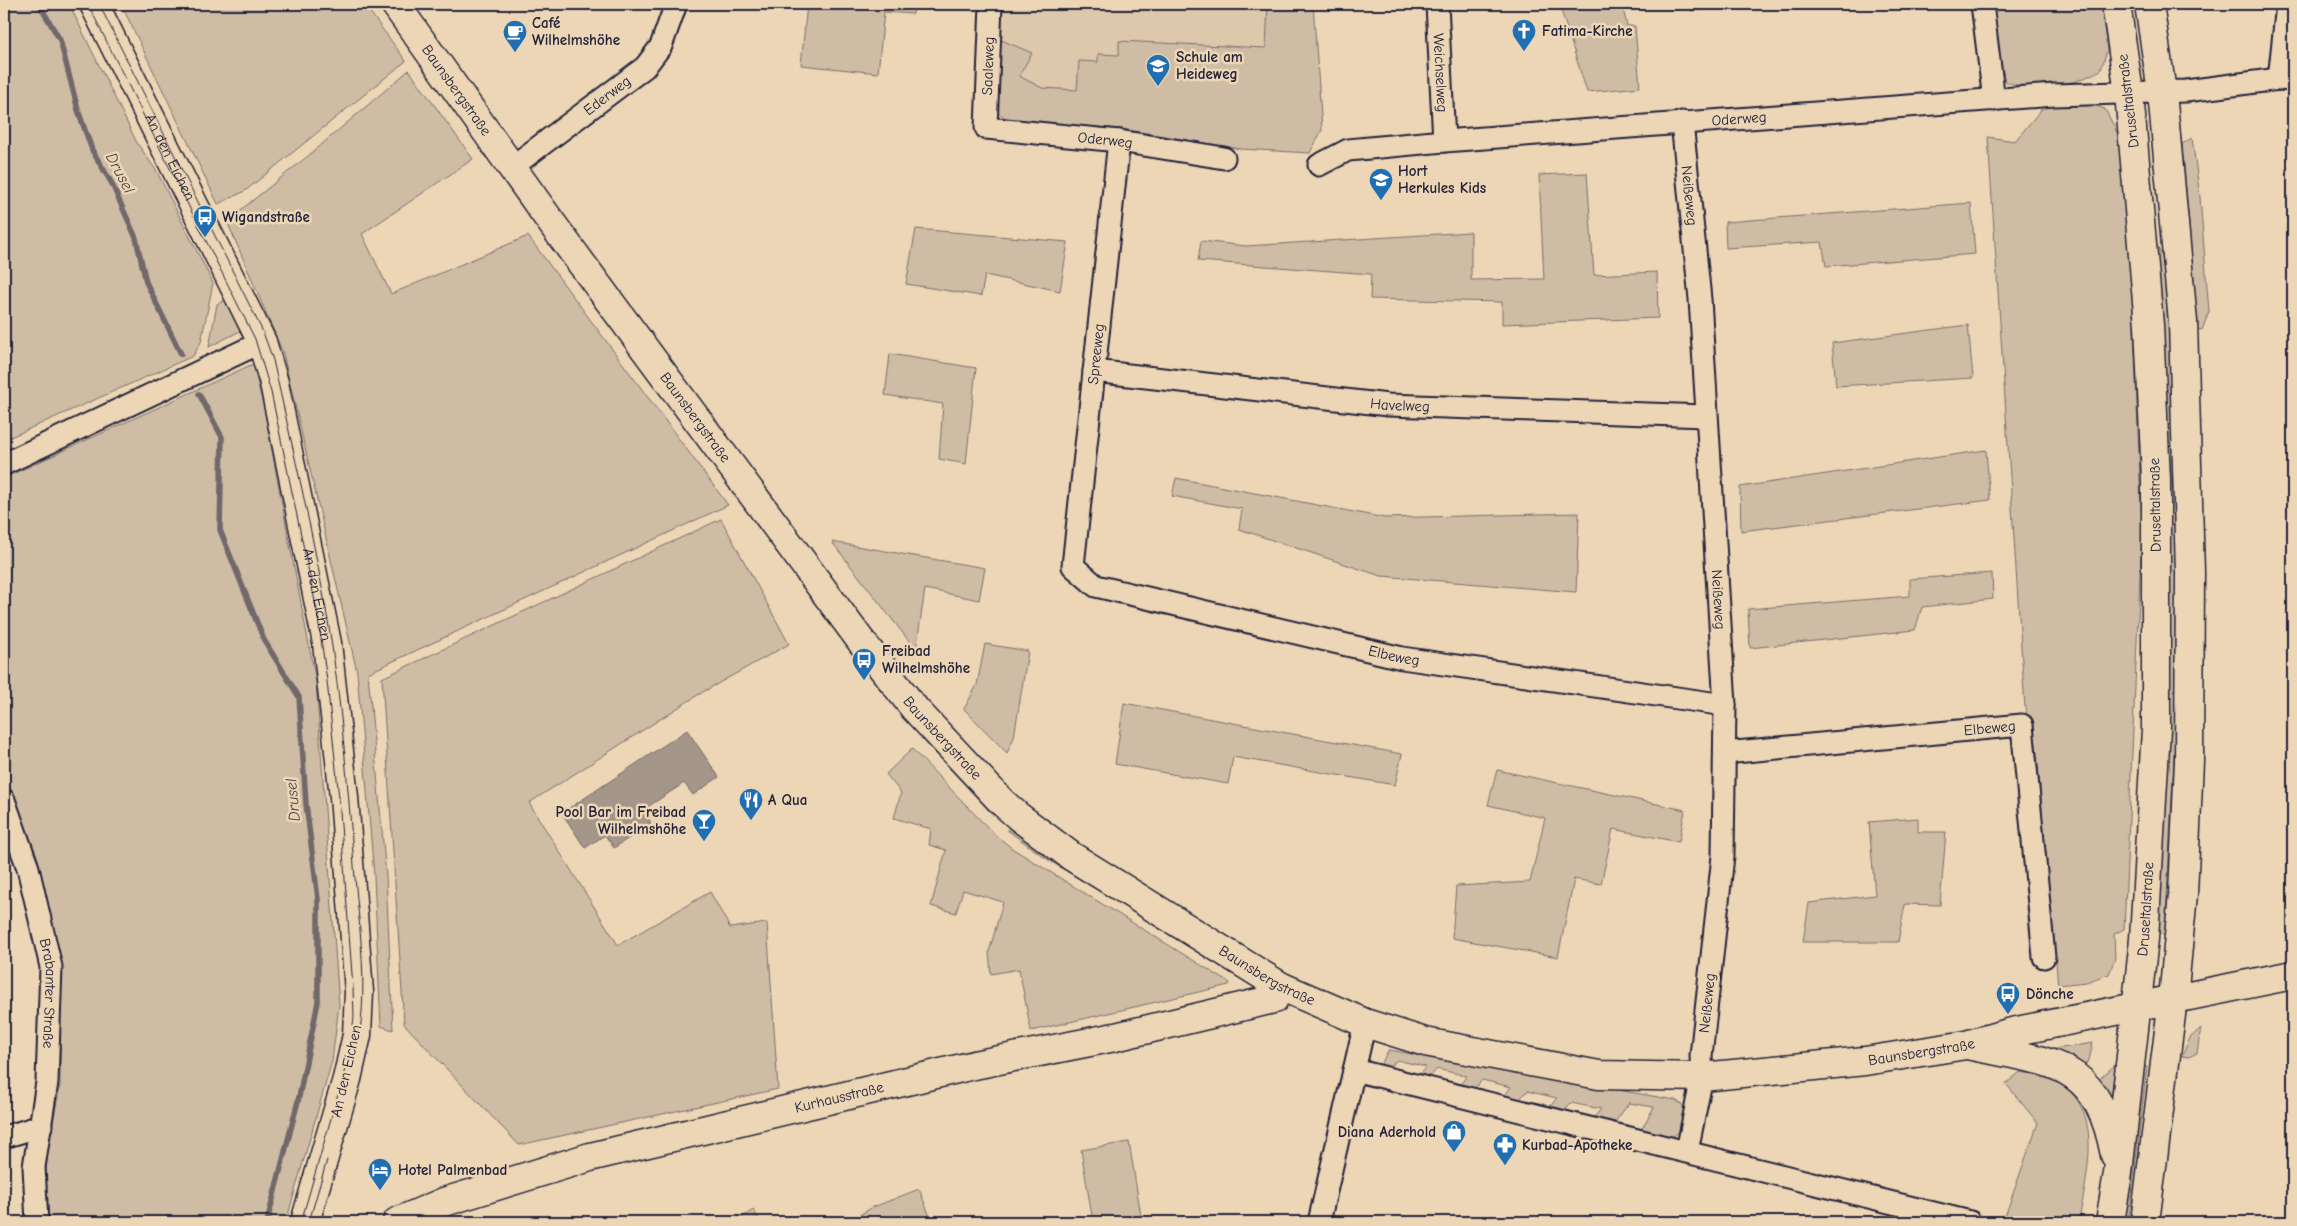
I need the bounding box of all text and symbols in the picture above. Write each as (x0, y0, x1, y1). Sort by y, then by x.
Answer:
place label: Café Wilhelmshöhe (532, 14, 620, 49)
church icon: Fatima-Kirche (1511, 18, 1537, 52)
cafe icon: Café Wilhelmshöhe (502, 19, 528, 53)
place label: Fatima-Kirche (1542, 22, 1633, 40)
street label: Weichselweg (1430, 33, 1452, 113)
street label: Saaleweg (978, 36, 998, 96)
street label: Baunsbergstraße (418, 41, 496, 140)
place label: Schule am Heideweg (1176, 48, 1243, 83)
school or university icon: Schule am Heideweg (1145, 53, 1171, 87)
street label: Druseltalstraße (2113, 53, 2143, 149)
street label: Ederweg (580, 72, 634, 119)
street label: Oderweg (1711, 108, 1767, 130)
street label: An den Eichen (141, 111, 199, 203)
street label: Oderweg (1077, 128, 1134, 152)
water label: Drusel (102, 150, 138, 197)
place label: Hort Herkules Kids (1398, 162, 1486, 197)
street label: Neißeweg (1677, 165, 1701, 227)
school or university icon: Hort Herkules Kids (1368, 167, 1394, 201)
bus stop icon: Wigandstraße (192, 204, 218, 238)
place label: Wigandstraße (222, 208, 310, 226)
street label: Spreeweg (1084, 323, 1108, 385)
street label: Baunsbergstraße (656, 369, 735, 466)
street label: Havelweg (1369, 394, 1430, 415)
street label: Druseltalstraße (2145, 457, 2165, 552)
street label: An den Eichen (299, 546, 335, 643)
street label: Neißeweg (1708, 569, 1729, 630)
street label: Elbeweg (1367, 641, 1421, 669)
place label: Freibad Wilhelmshöhe (882, 642, 970, 677)
bus stop icon: Freibad Wilhelmshöhe (851, 647, 877, 681)
street label: Baunsbergstraße (899, 692, 986, 784)
street label: Elbeweg (1963, 717, 2017, 739)
water label: Drusel (282, 777, 304, 822)
restaurant icon: A Qua (738, 787, 764, 821)
place label: A Qua (768, 791, 807, 809)
place label: Pool Bar im Freibad Wilhelmshöhe (556, 803, 686, 838)
bar icon: Pool Bar im Freibad Wilhelmshöhe (691, 808, 717, 842)
street label: Druseltalstraße (2133, 861, 2157, 957)
street label: Brabanter Straße (36, 937, 60, 1049)
street label: Baunsbergstraße (1216, 941, 1318, 1009)
street label: Neißeweg (1695, 972, 1719, 1034)
bus stop icon: Dönche (1995, 981, 2021, 1015)
place label: Dönche (2026, 985, 2074, 1003)
street label: An den Eichen (327, 1023, 365, 1119)
street label: Baunsbergstraße (1867, 1034, 1977, 1069)
street label: Kurhausstraße (793, 1078, 886, 1117)
shop icon: Diana Aderhold (1441, 1119, 1467, 1153)
place label: Diana Aderhold (1338, 1123, 1436, 1141)
pharmacy icon: Kurbad-Apotheke (1492, 1132, 1518, 1166)
place label: Kurbad-Apotheke (1522, 1136, 1632, 1154)
hotel icon: Hotel Palmenbad (367, 1157, 393, 1191)
place label: Hotel Palmenbad (398, 1161, 507, 1179)

